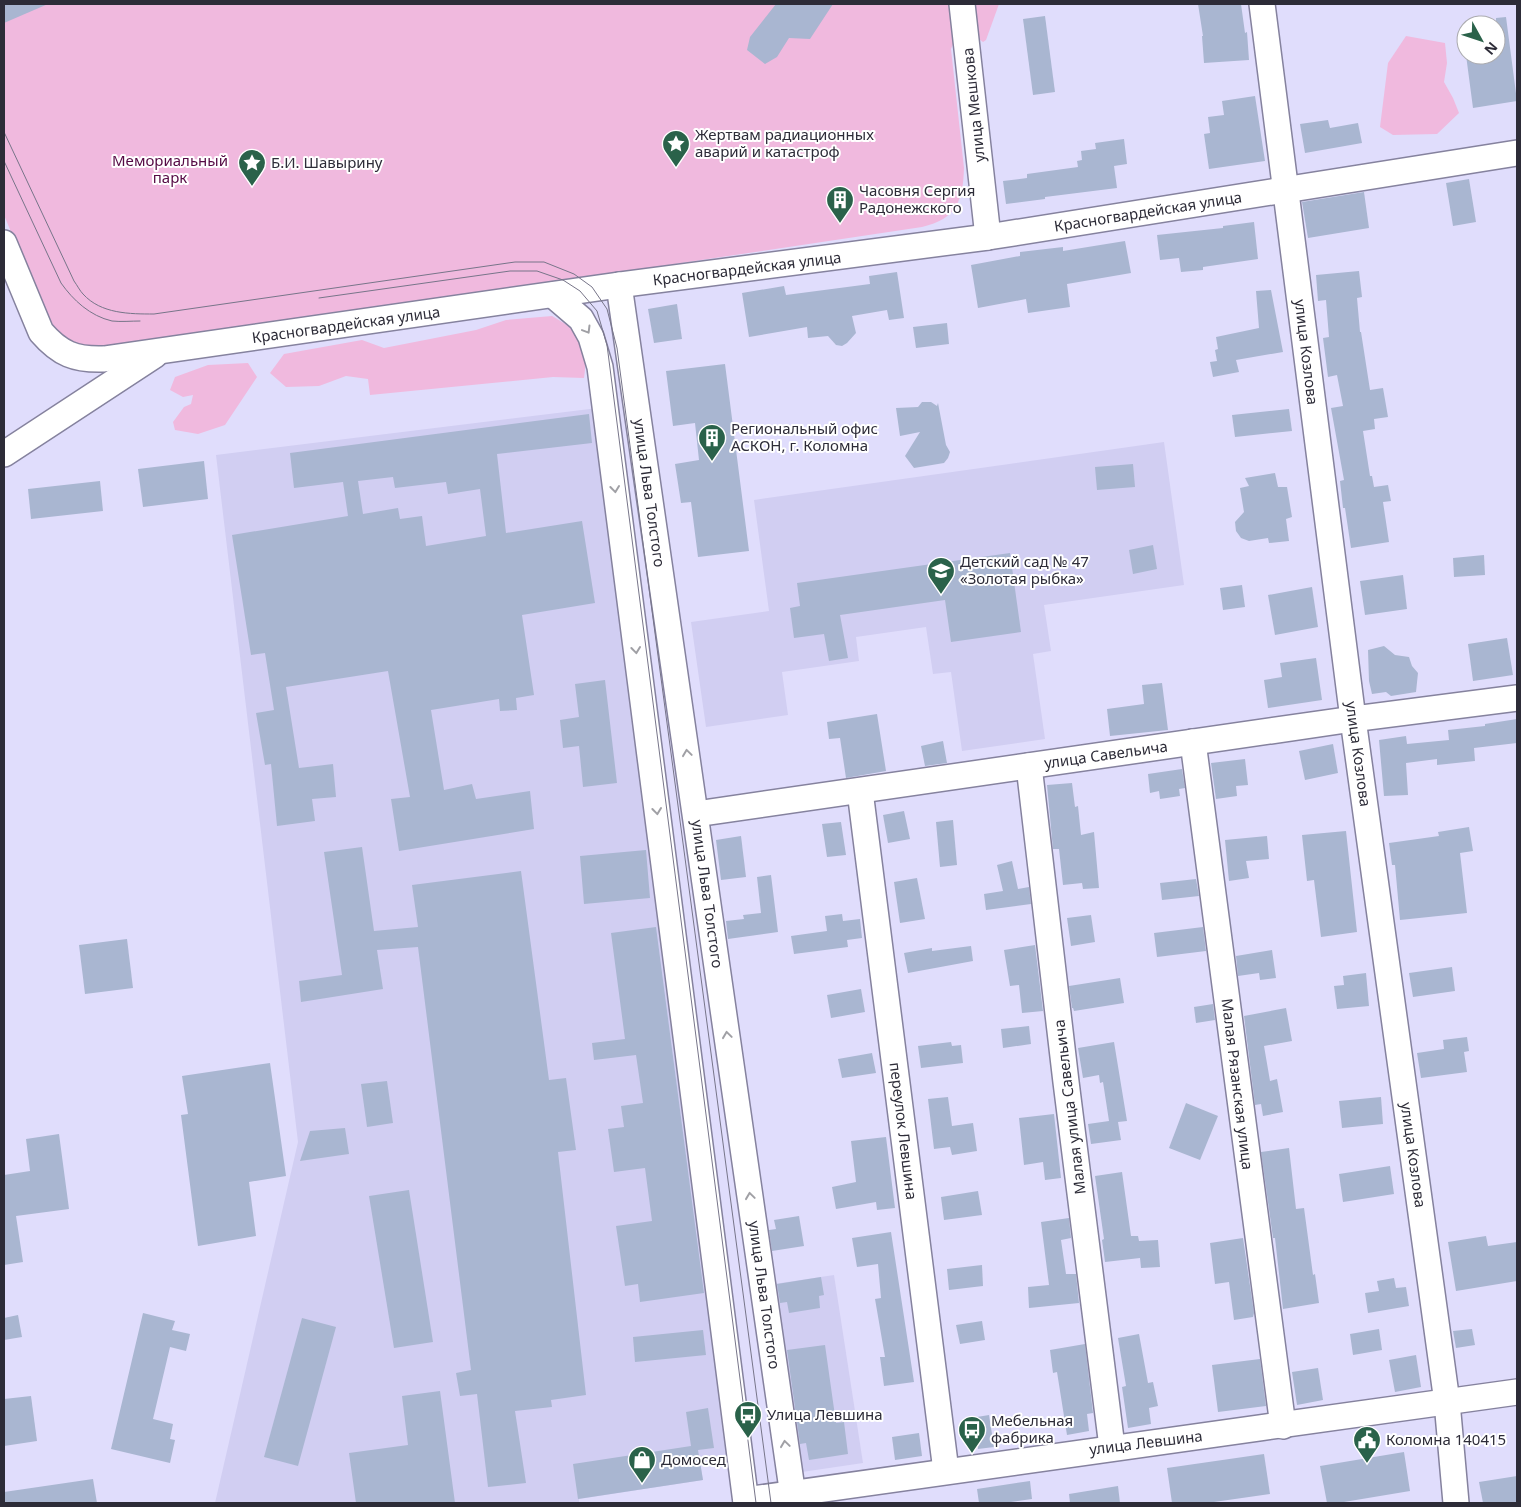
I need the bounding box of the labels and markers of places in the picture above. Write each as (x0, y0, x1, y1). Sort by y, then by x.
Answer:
place label: Жертвам радиационных аварий и катастроф (695, 124, 874, 161)
place icon: Жертвам радиационных аварий и катастроф (661, 129, 691, 168)
place icon: Б.И. Шавырину (237, 148, 267, 187)
place label: Б.И. Шавырину (271, 152, 383, 172)
place label: Часовня Сергия Радонежского (859, 180, 975, 217)
building icon: Часовня Сергия Радонежского (825, 185, 855, 224)
place label: Региональный офис АСКОН, г. Коломна (731, 418, 878, 455)
building icon: Региональный офис АСКОН, г. Коломна (697, 423, 727, 462)
place label: Детский сад № 47 «Золотая рыбка» (960, 551, 1089, 588)
school or university icon: Детский сад № 47 «Золотая рыбка» (926, 556, 956, 595)
bus stop icon: Улица Левшина (733, 1400, 763, 1439)
place label: Улица Левшина (767, 1404, 883, 1424)
place label: Мебельная фабрика (991, 1410, 1073, 1447)
bus stop icon: Мебельная фабрика (957, 1415, 987, 1454)
public building icon: Коломна 140415 (1352, 1425, 1382, 1464)
place label: Коломна 140415 (1386, 1429, 1506, 1449)
shop icon: Домосед (627, 1445, 657, 1484)
place label: Домосед (661, 1449, 726, 1469)

